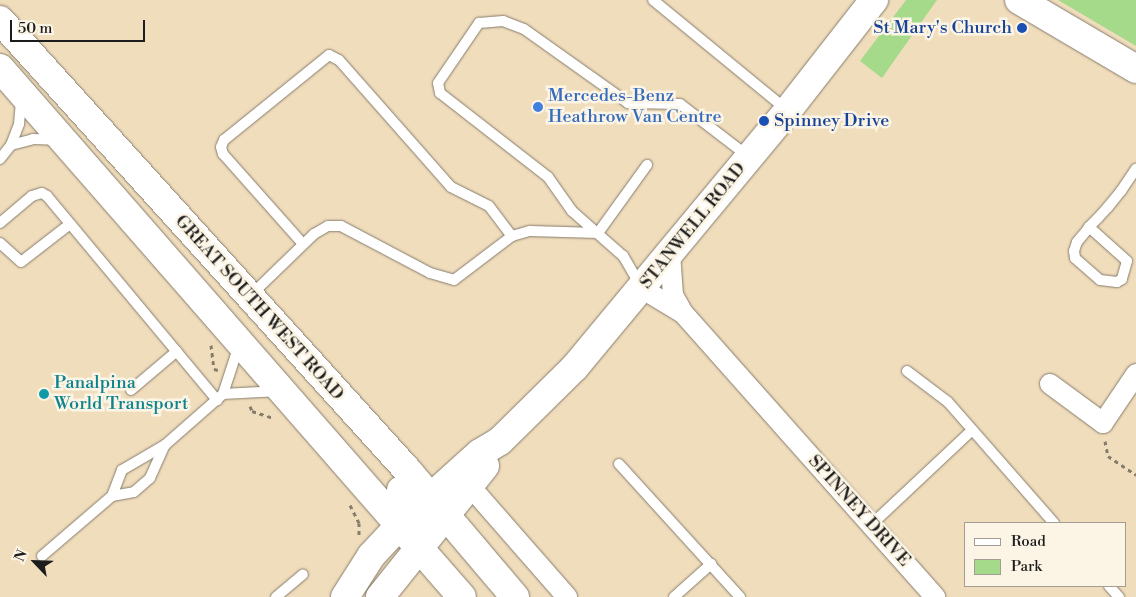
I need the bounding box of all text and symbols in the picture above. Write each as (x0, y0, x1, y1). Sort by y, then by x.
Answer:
scale bar (12, 10, 148, 42)
place label: St Mary's Church (873, 17, 1012, 39)
text: 50 m (18, 19, 52, 38)
marker: St Mary's Church (1016, 22, 1028, 34)
place label: Mercedes-Benz Heathrow Van Centre (548, 86, 722, 128)
marker: Mercedes-Benz Heathrow Van Centre (532, 101, 544, 113)
place label: Spinney Drive (774, 110, 889, 132)
marker: Spinney Drive (758, 115, 770, 127)
street label: STANWELL ROAD (635, 159, 751, 293)
street label: GREAT SOUTH WEST ROAD (170, 211, 348, 405)
place label: Panalpina World Transport (54, 373, 188, 416)
marker: Panalpina World Transport (38, 388, 50, 400)
street label: SPINNEY DRIVE (803, 451, 915, 571)
legend (964, 522, 1126, 587)
text: Road (1011, 532, 1046, 551)
north arrow (10, 537, 60, 587)
text: N (11, 547, 32, 565)
text: Park (1011, 557, 1042, 576)

